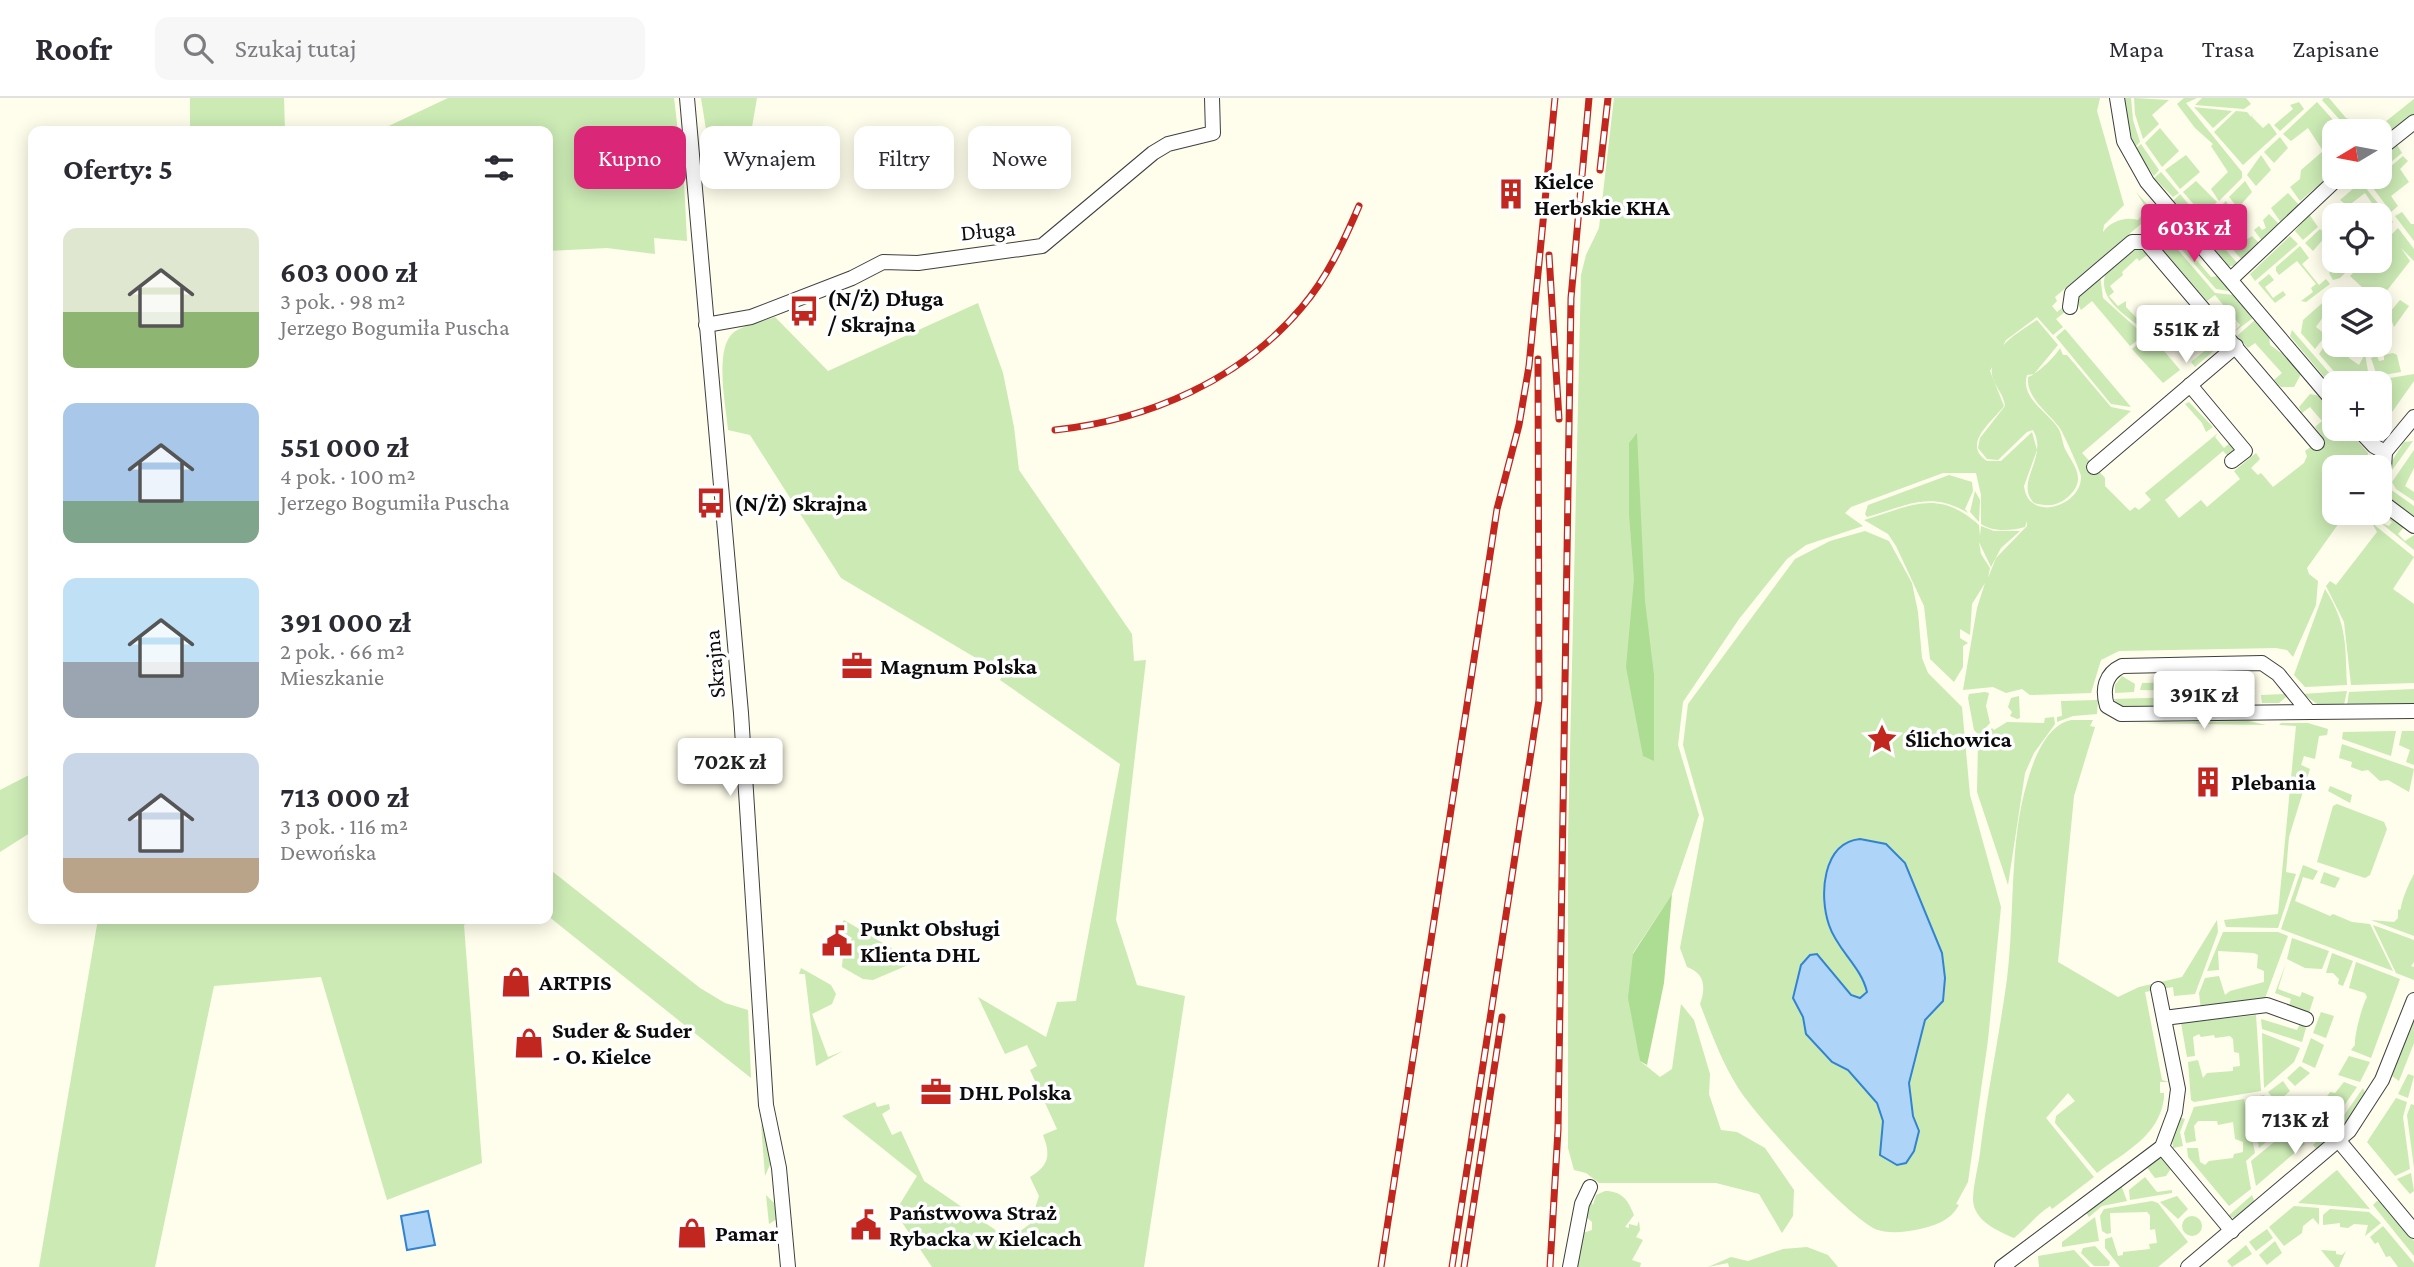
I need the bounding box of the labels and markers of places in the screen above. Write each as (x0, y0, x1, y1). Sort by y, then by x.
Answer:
place label: Kielce Herbskie KHA (1534, 168, 1670, 220)
building icon: Kielce Herbskie KHA (1494, 177, 1528, 211)
pin: 603K zł (2129, 204, 2259, 264)
place label: (N/Ż) Długa / Skrajna (827, 285, 945, 337)
bus stop icon: (N/Ż) Długa / Skrajna (787, 294, 821, 328)
pin: 551K zł (2121, 306, 2251, 365)
bus stop icon: (N/Ż) Skrajna (694, 486, 728, 520)
place label: (N/Ż) Skrajna (734, 490, 868, 517)
office icon: Magnum Polska (840, 649, 874, 683)
place label: Magnum Polska (880, 653, 1038, 679)
pin: 391K zł (2139, 672, 2269, 731)
place icon: Ślichowica (1865, 722, 1899, 756)
place label: Ślichowica (1905, 726, 2013, 752)
pin: 702K zł (665, 738, 795, 798)
building icon: Plebania (2191, 765, 2225, 799)
place label: Plebania (2231, 769, 2317, 795)
place label: Punkt Obsługi Klienta DHL (860, 915, 1000, 967)
public building icon: Punkt Obsługi Klienta DHL (820, 924, 854, 958)
shop icon: ARTPIS (499, 965, 533, 999)
place label: ARTPIS (538, 969, 612, 995)
place label: Suder & Suder - O. Kielce (552, 1017, 692, 1069)
shop icon: Suder & Suder - O. Kielce (512, 1026, 546, 1060)
office icon: DHL Polska (919, 1075, 953, 1109)
place label: DHL Polska (959, 1079, 1072, 1105)
pin: 713K zł (2230, 1096, 2360, 1156)
place label: Państwowa Straż Rybacka w Kielcach (889, 1199, 1082, 1251)
public building icon: Państwowa Straż Rybacka w Kielcach (849, 1208, 883, 1242)
shop icon: Pamar (675, 1216, 709, 1250)
place label: Pamar (715, 1220, 779, 1246)

